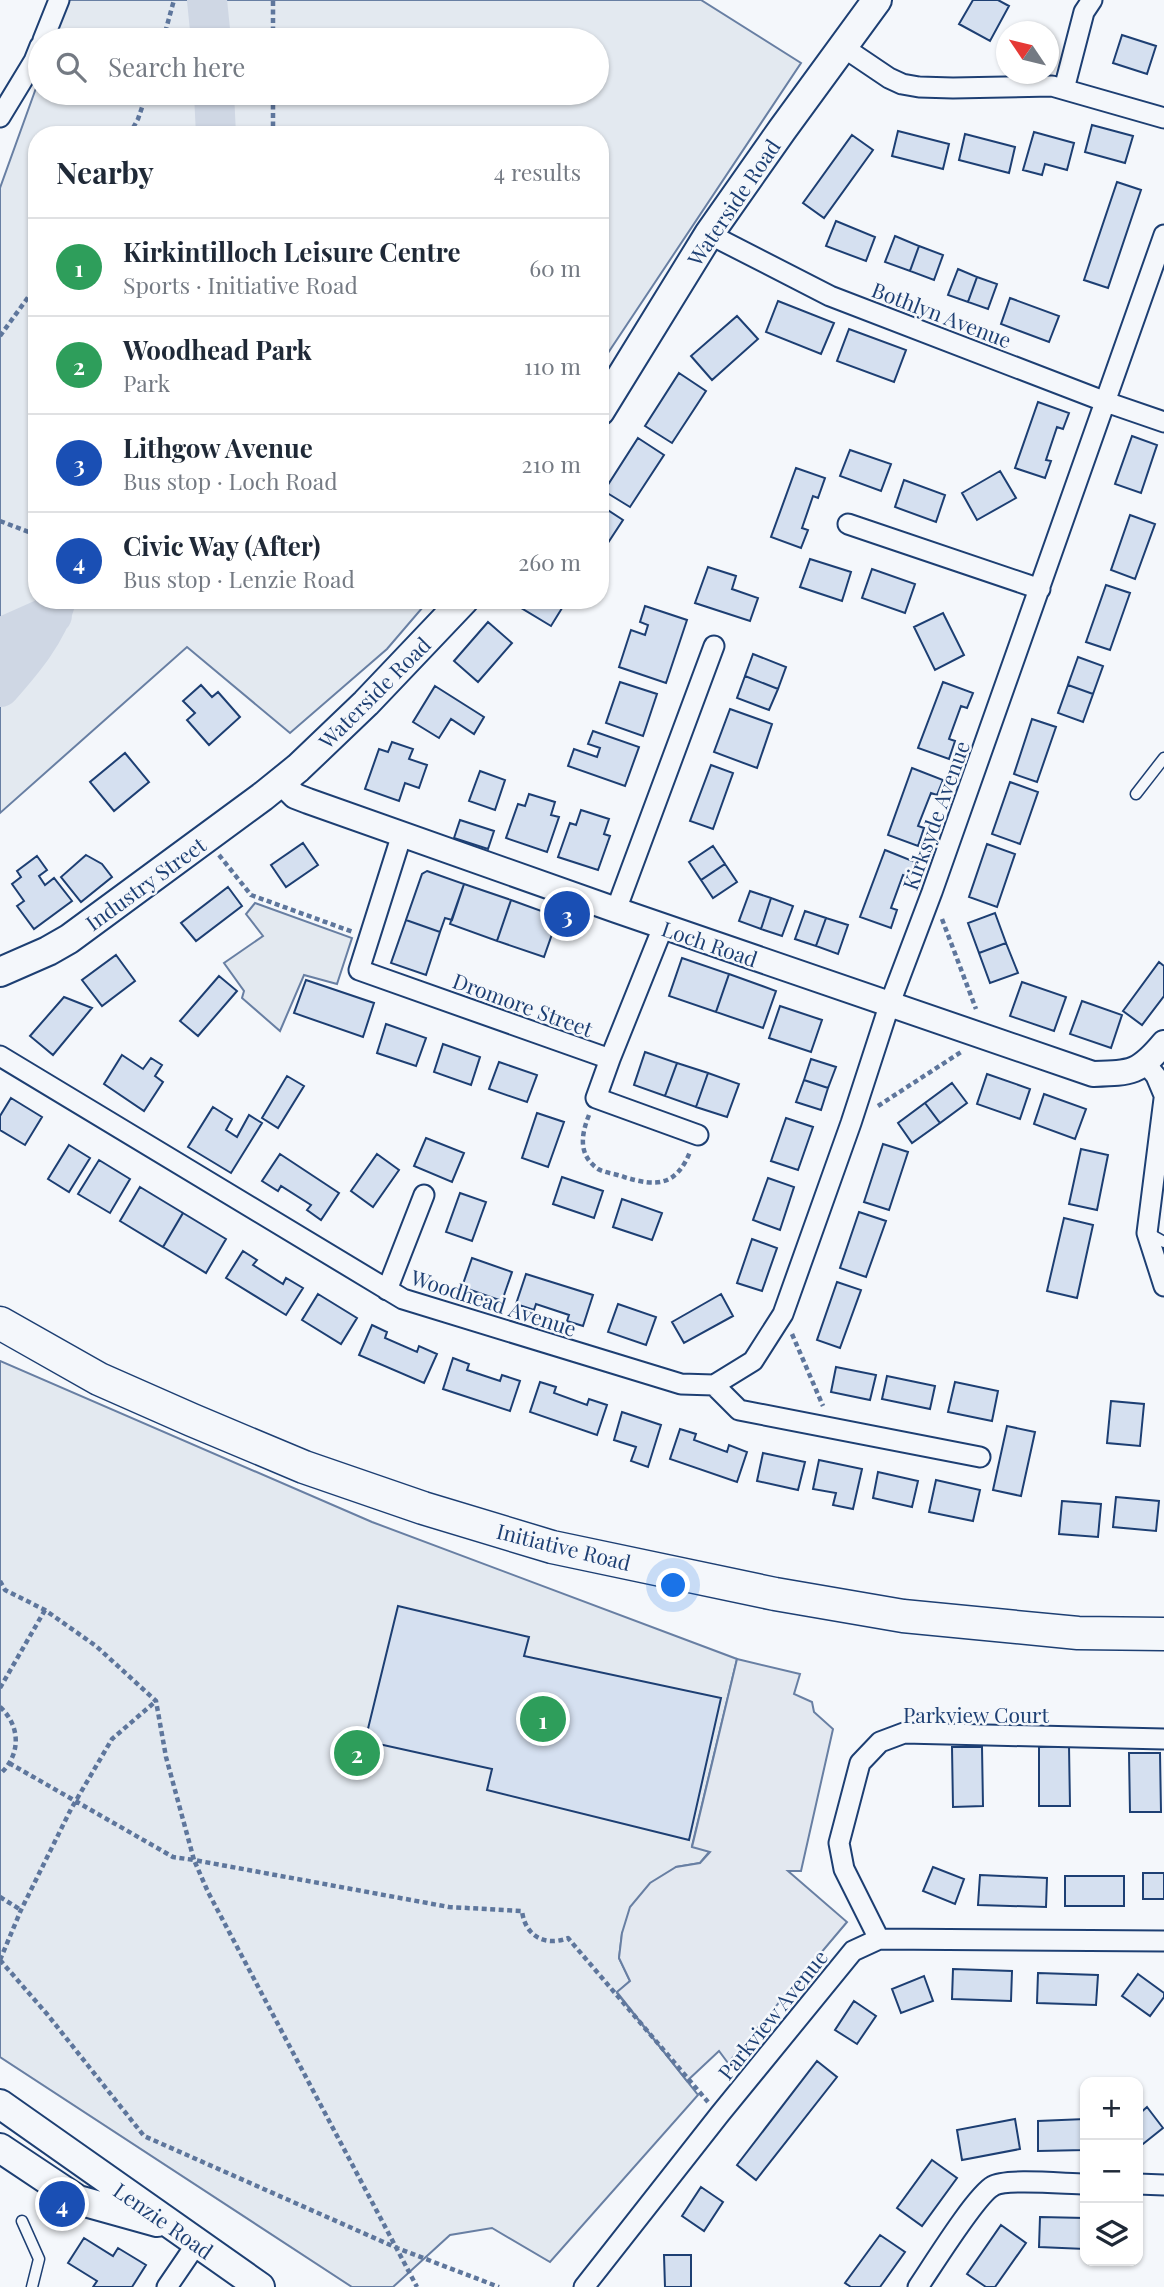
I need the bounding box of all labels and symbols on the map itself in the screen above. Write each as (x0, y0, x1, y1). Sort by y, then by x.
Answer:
north arrow (996, 21, 1059, 84)
street label: Waterside Road (680, 133, 786, 272)
street label: Bothlyn Avenue (868, 275, 1016, 353)
street label: Waterside Road (311, 630, 436, 755)
street label: Kirksyde Avenue (895, 737, 975, 893)
street label: Industry Street (79, 830, 211, 936)
pin: 3 (544, 888, 590, 940)
street label: Loch Road (658, 914, 762, 972)
street label: Dromore Street (449, 966, 597, 1042)
street label: Woodhead Avenue (407, 1262, 580, 1342)
street label: Initiative Road (494, 1516, 634, 1576)
your location (656, 1568, 690, 1602)
pin: 1 (520, 1693, 566, 1745)
street label: Parkview Court (903, 1700, 1049, 1728)
pin: 2 (334, 1727, 380, 1779)
street label: Parkview Avenue (711, 1943, 833, 2085)
street label: Lenzie Road (109, 2175, 219, 2265)
pin: 4 (39, 2178, 85, 2230)

